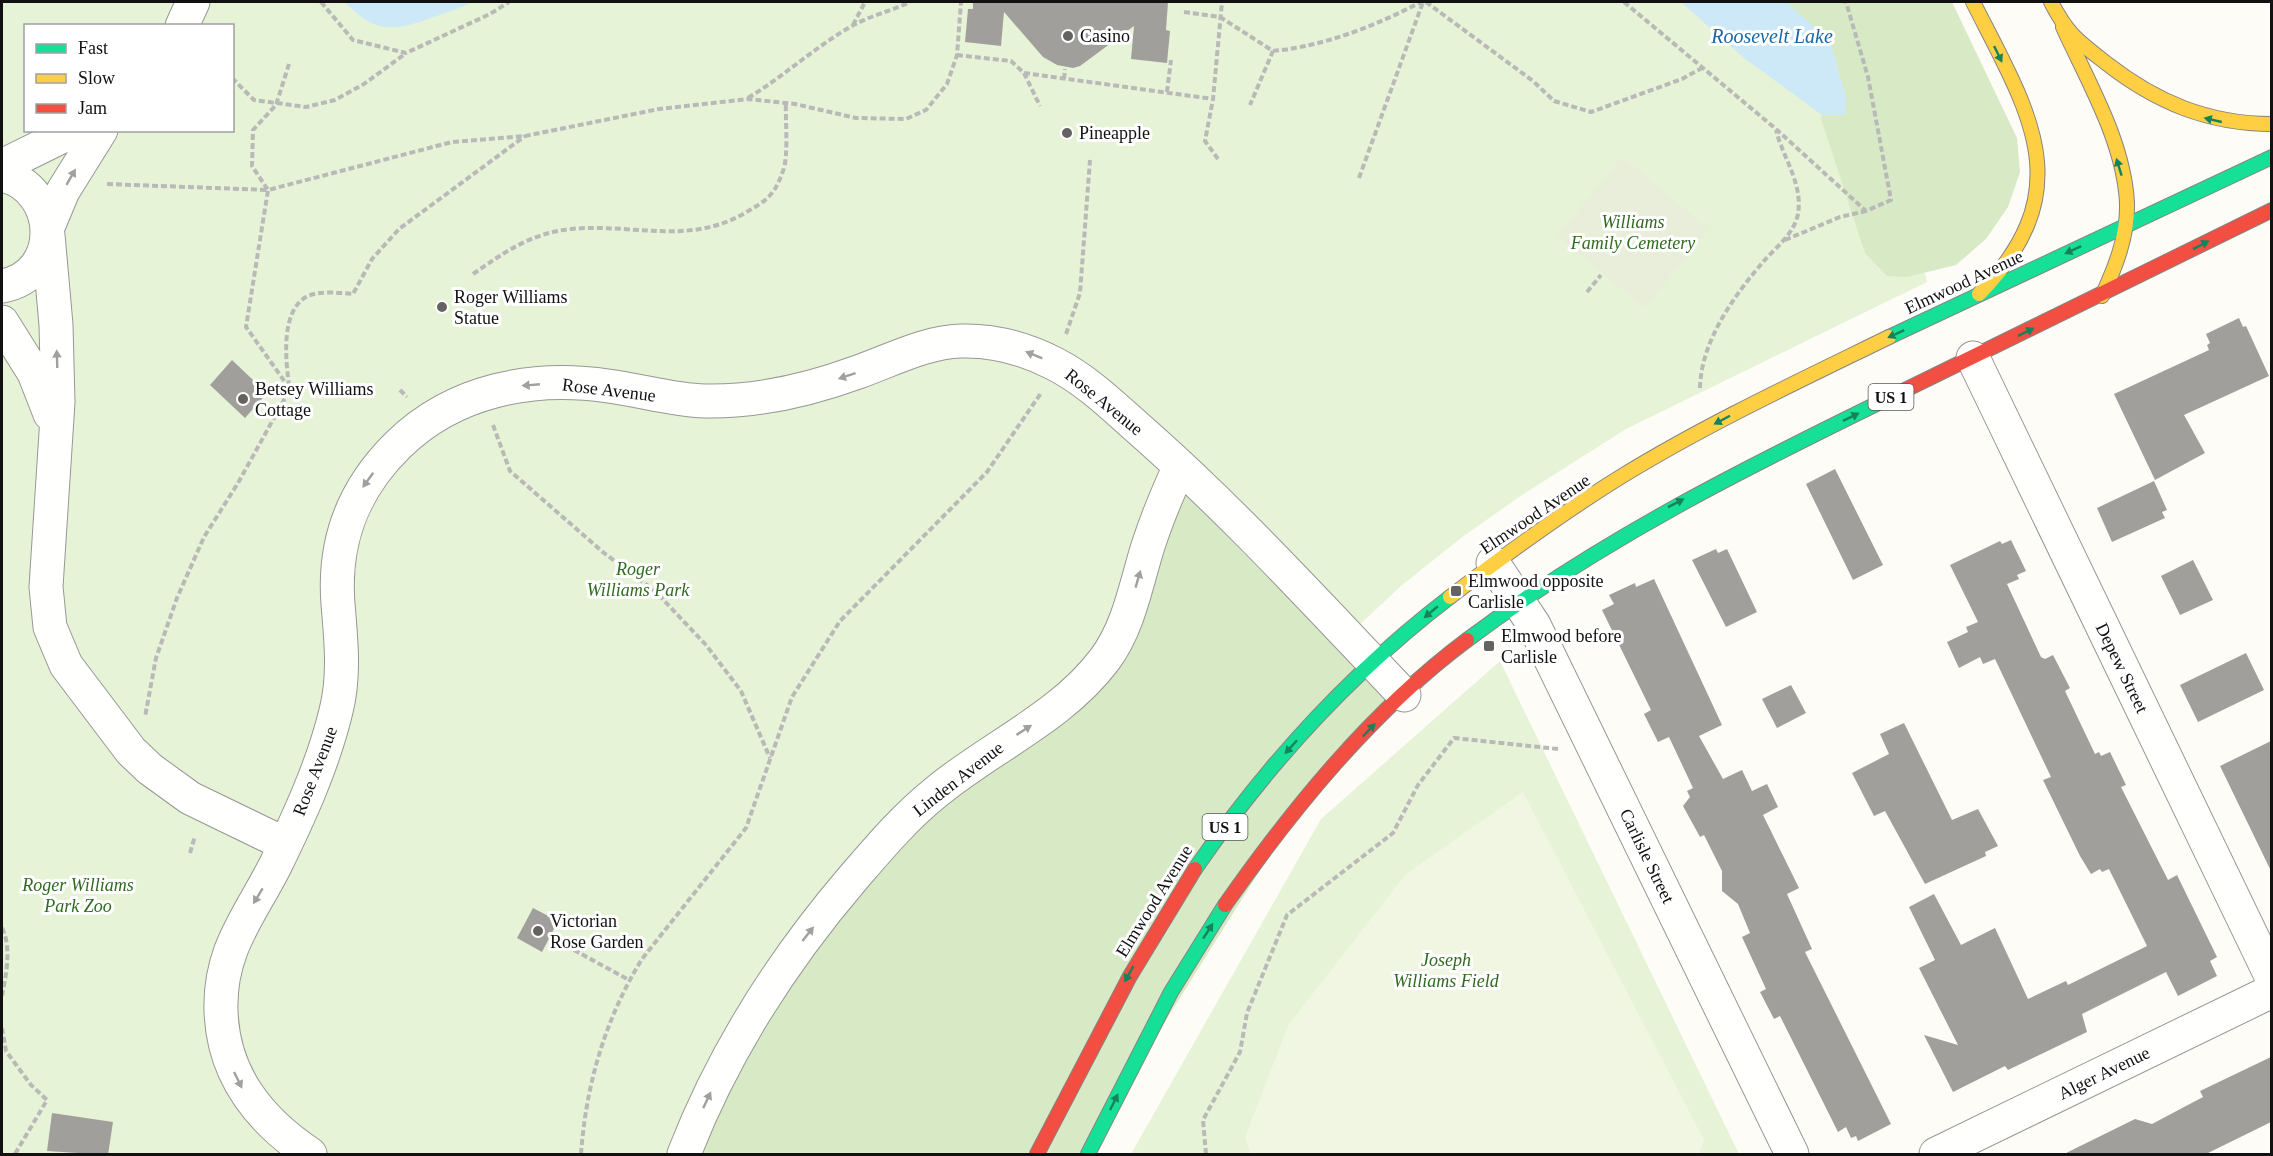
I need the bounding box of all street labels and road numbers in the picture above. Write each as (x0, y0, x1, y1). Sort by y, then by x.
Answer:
street label: Elmwood Avenue (1902, 246, 2026, 318)
street label: Rose Avenue (1061, 365, 1147, 439)
street label: Rose Avenue (561, 374, 657, 406)
road number: US 1 (1868, 384, 1914, 410)
street label: Elmwood Avenue (1476, 470, 1594, 558)
street label: Depew Street (2092, 620, 2152, 716)
street label: Rose Avenue (289, 723, 341, 819)
street label: Linden Avenue (909, 738, 1007, 820)
street label: Carlisle Street (1616, 806, 1678, 906)
road number: US 1 (1202, 814, 1248, 840)
street label: Elmwood Avenue (1112, 841, 1196, 961)
street label: Alger Avenue (2055, 1042, 2153, 1104)

